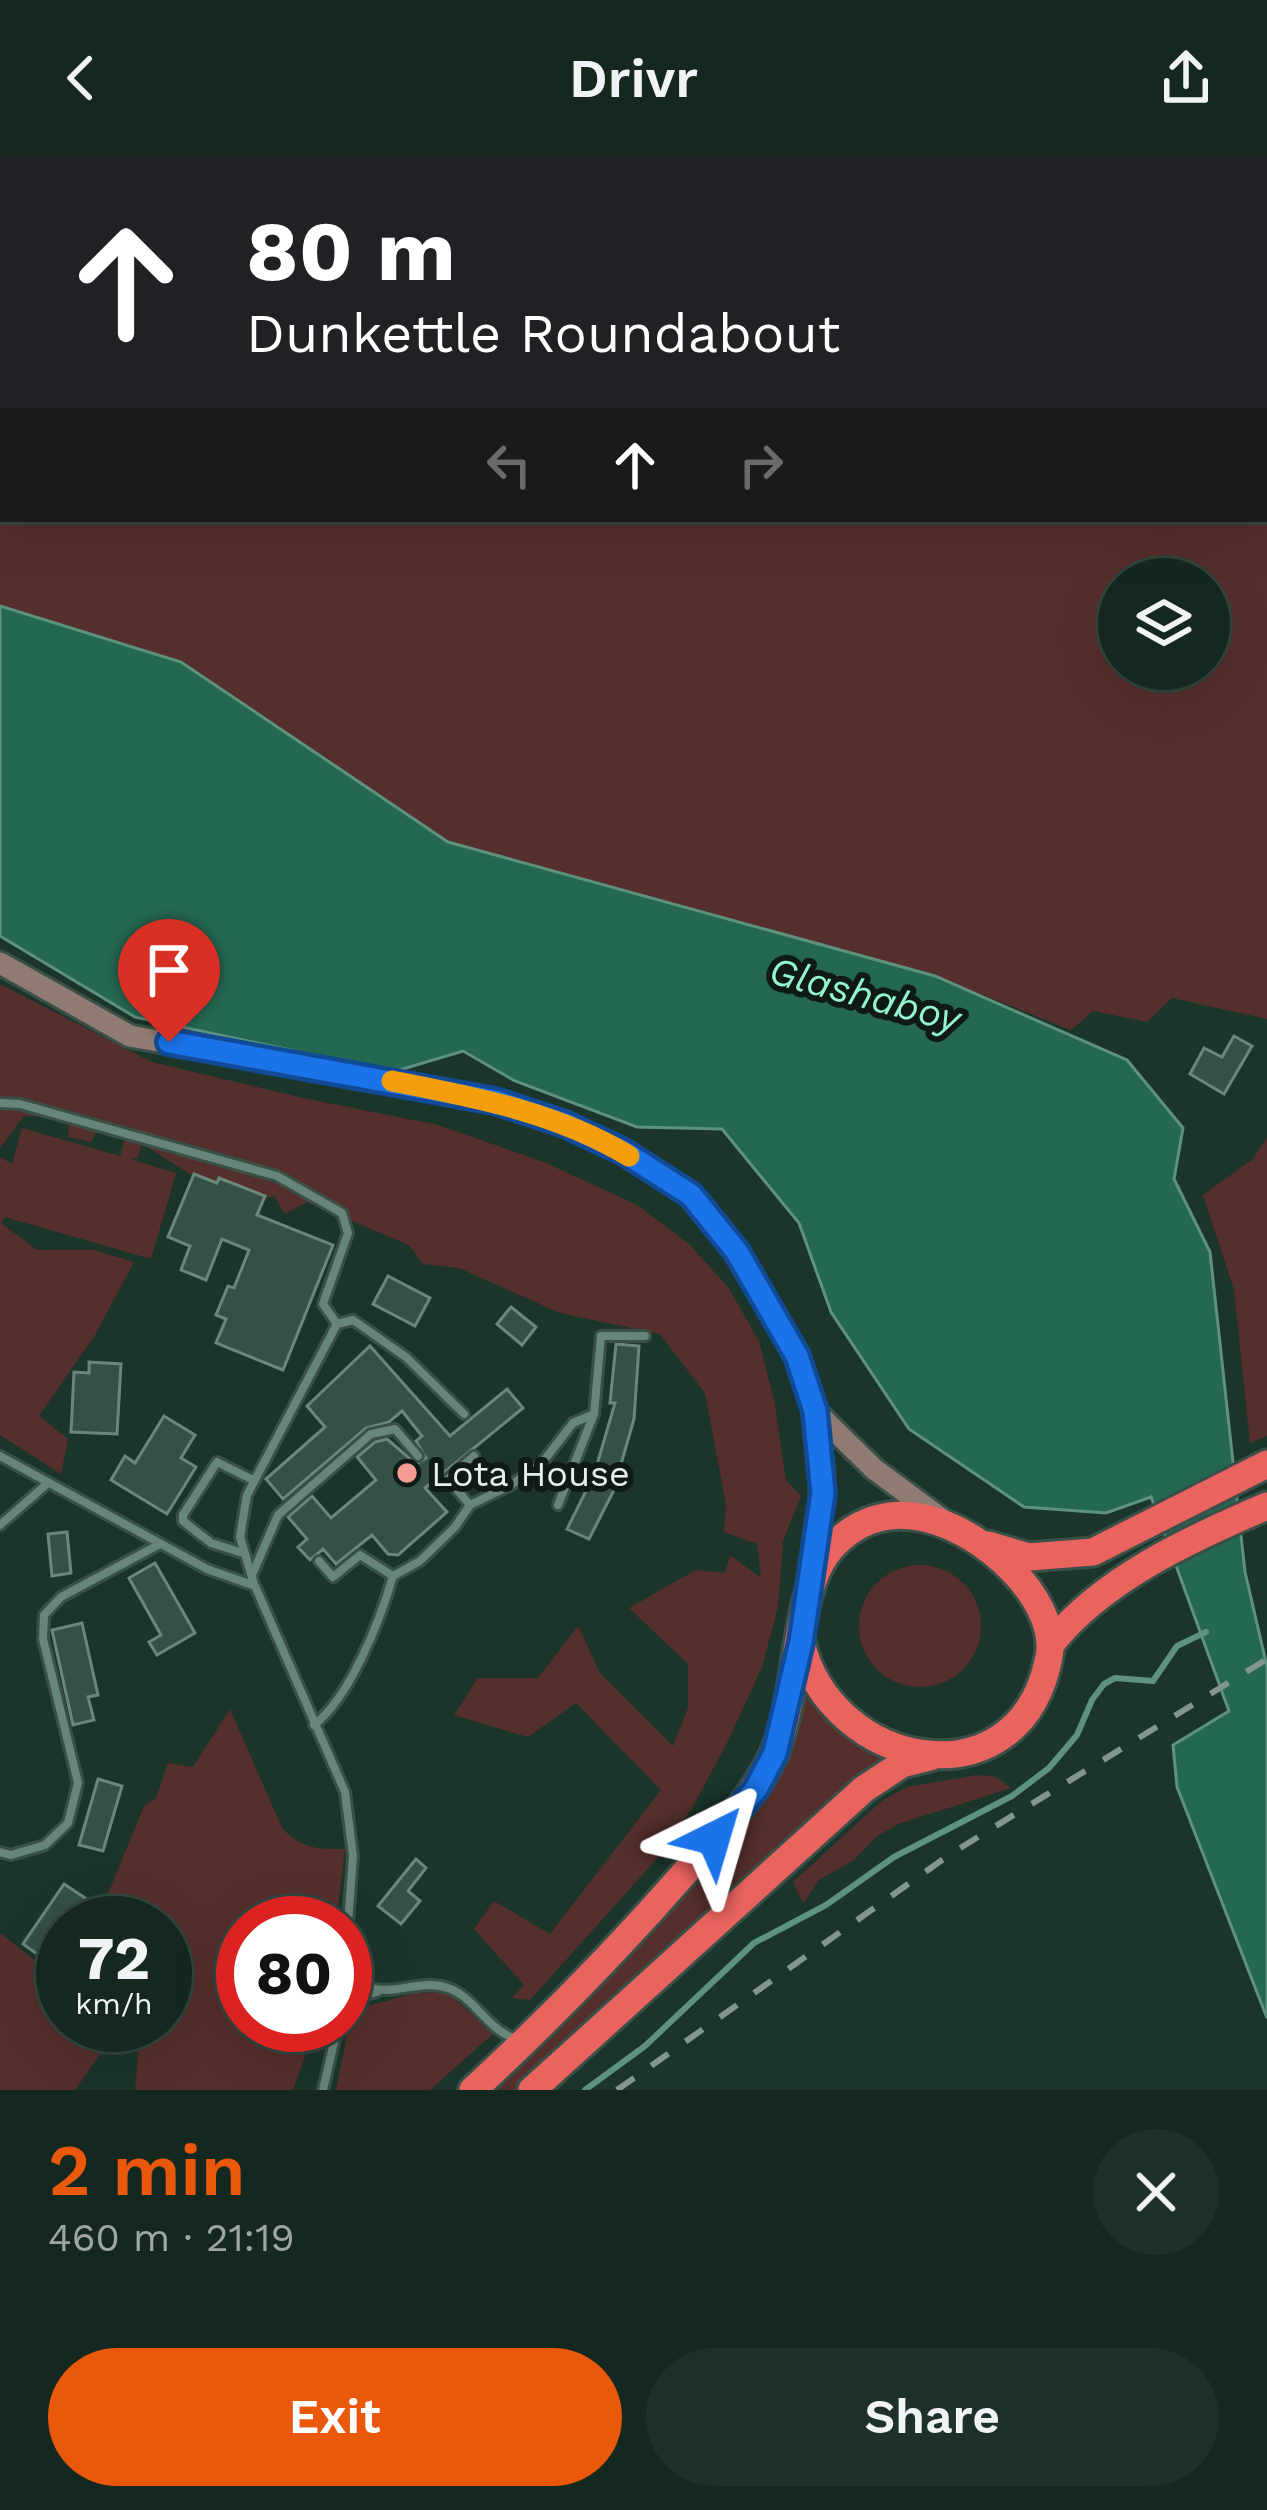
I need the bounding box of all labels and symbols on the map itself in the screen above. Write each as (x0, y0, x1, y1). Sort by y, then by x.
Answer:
pin (118, 919, 220, 1042)
water label: Glashaboy (764, 947, 968, 1042)
place label: Lota House (431, 1453, 630, 1495)
marker: Lota House (394, 1460, 420, 1486)
position arrow (651, 1775, 777, 1901)
speed limit sign: 80 (216, 1896, 372, 2052)

